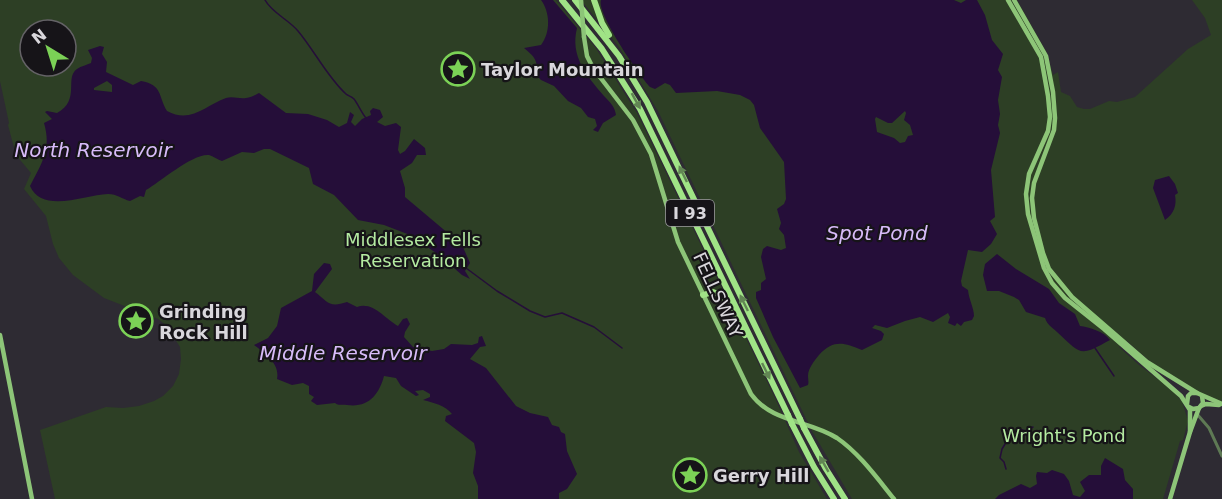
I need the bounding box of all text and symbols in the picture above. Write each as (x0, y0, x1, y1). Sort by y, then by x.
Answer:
north arrow (18, 18, 78, 78)
text: N (28, 25, 50, 48)
place icon: Taylor Mountain (440, 51, 476, 87)
place label: Taylor Mountain (481, 59, 644, 80)
one-way arrow (630, 93, 641, 109)
water label: North Reservoir (14, 138, 173, 162)
one-way arrow (678, 166, 687, 183)
road number: I 93 (666, 200, 714, 226)
water label: Spot Pond (826, 221, 928, 245)
park label: Middlesex Fells Reservation (345, 229, 481, 271)
street label: FELLSWAY (689, 249, 747, 342)
one-way arrow (740, 294, 749, 311)
place label: Grinding Rock Hill (159, 301, 248, 343)
place icon: Grinding Rock Hill (118, 303, 154, 339)
water label: Middle Reservoir (259, 341, 428, 365)
one-way arrow (762, 362, 771, 379)
park label: Wright's Pond (1002, 425, 1126, 446)
one-way arrow (818, 456, 829, 472)
place icon: Gerry Hill (672, 457, 708, 493)
place label: Gerry Hill (713, 465, 809, 486)

